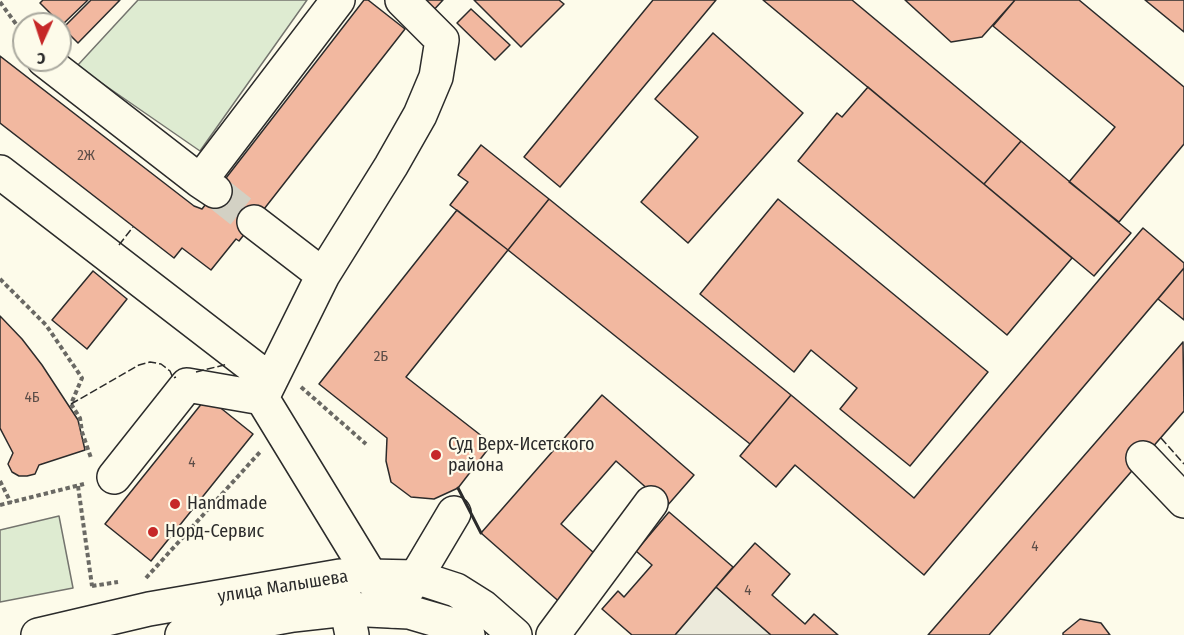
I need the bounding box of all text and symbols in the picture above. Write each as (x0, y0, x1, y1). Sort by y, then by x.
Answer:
north arrow (12, 12, 72, 72)
text: С (36, 49, 46, 68)
house number: 2Ж (77, 147, 95, 165)
house number: 2Б (374, 348, 388, 366)
house number: 4Б (24, 389, 40, 407)
place label: Суд Верх-Исетского района (448, 434, 594, 476)
marker: Суд Верх-Исетского района (429, 448, 443, 462)
house number: 4 (188, 454, 196, 472)
place label: Handmade (187, 493, 267, 515)
marker: Handmade (168, 497, 182, 511)
place label: Норд-Сервис (165, 521, 264, 543)
marker: Норд-Сервис (146, 525, 160, 539)
house number: 4 (1031, 538, 1039, 556)
street label: улица Малышева (216, 566, 350, 608)
house number: 4 (744, 582, 752, 600)

